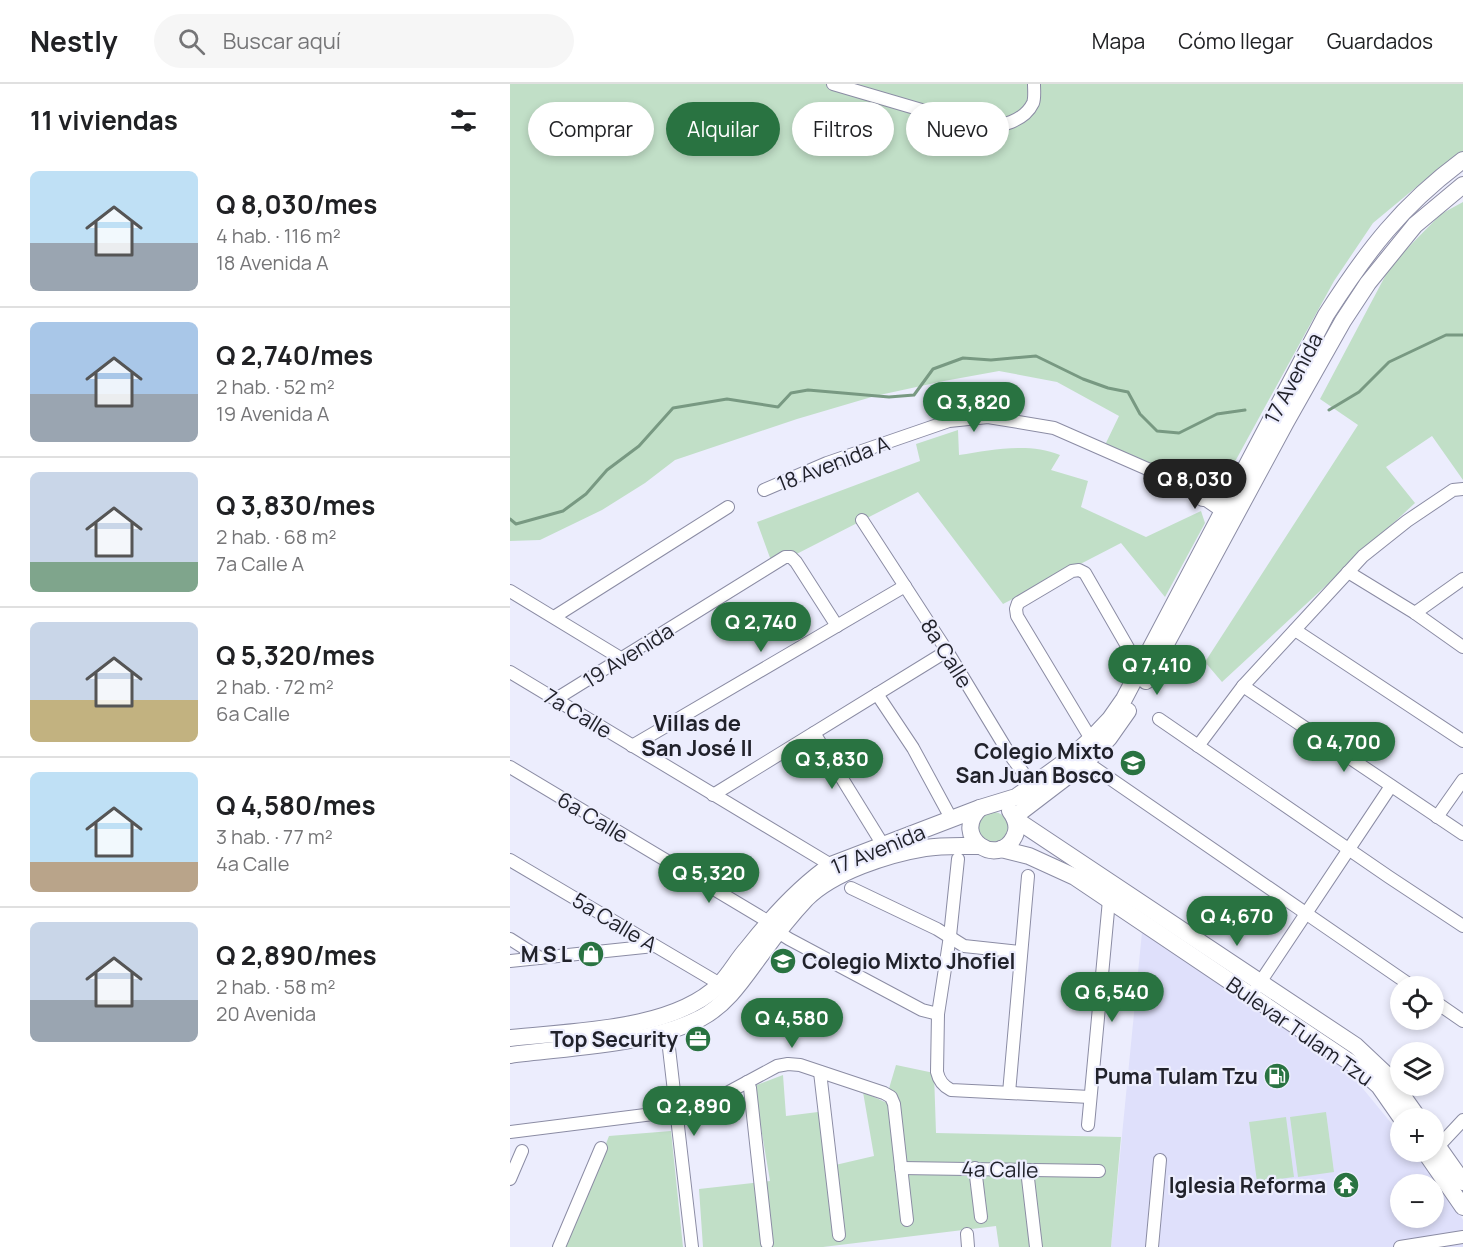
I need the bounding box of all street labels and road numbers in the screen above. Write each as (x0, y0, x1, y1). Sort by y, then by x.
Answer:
street label: 17 Avenida (1257, 328, 1329, 428)
street label: 18 Avenida A (773, 429, 893, 497)
street label: 8a Calle (915, 613, 979, 693)
street label: 19 Avenida (578, 616, 678, 694)
street label: 7a Calle (539, 682, 617, 744)
street label: 6a Calle (553, 785, 633, 849)
street label: 17 Avenida (827, 817, 929, 881)
street label: 5a Calle A (567, 886, 663, 958)
street label: Bulevar Tulam Tzu (1221, 970, 1379, 1092)
street label: 4a Calle (961, 1154, 1039, 1184)

